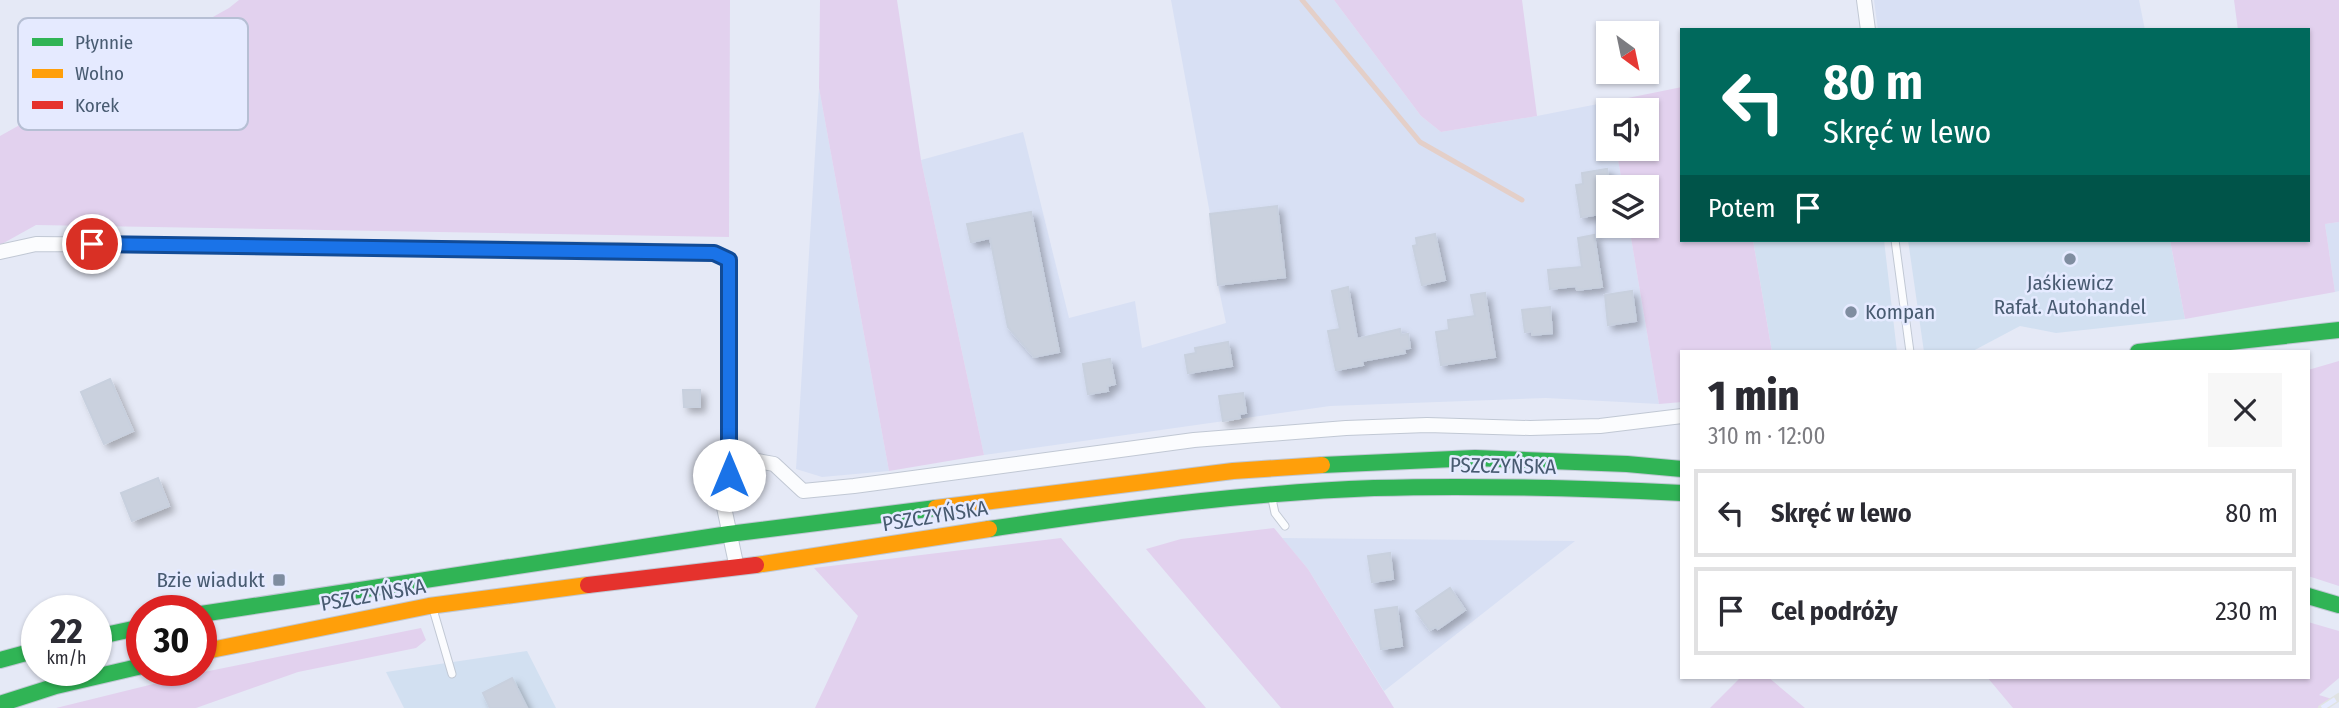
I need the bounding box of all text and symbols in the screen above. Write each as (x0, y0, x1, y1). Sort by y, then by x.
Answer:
legend (18, 18, 248, 130)
north arrow (1596, 21, 1659, 84)
map controls (1596, 21, 1659, 238)
text: Płynnie (75, 31, 133, 54)
text: 80 m (1823, 53, 1923, 112)
icon: left (1708, 56, 1799, 147)
text: Wolno (75, 62, 124, 85)
text: Korek (75, 94, 119, 117)
button: sound (1596, 98, 1659, 161)
text: Skręć w lewo (1823, 113, 1991, 151)
button: layers (1596, 175, 1659, 238)
icon: arrive (1789, 189, 1827, 227)
text: Potem (1708, 193, 1775, 224)
pin (62, 214, 122, 274)
icon: arrive (73, 225, 111, 263)
marker: Jaśkiewicz Rafał. Autohandel (2062, 251, 2078, 267)
place label: Jaśkiewicz Rafał. Autohandel (1994, 270, 2147, 320)
place label: Kompan (1865, 299, 1935, 325)
marker: Kompan (1843, 304, 1859, 320)
text: 1 min (1708, 371, 1799, 421)
button: close (2208, 373, 2282, 447)
text: 310 m · 12:00 (1708, 422, 1826, 450)
position arrow (692, 438, 766, 512)
street label: PSZCZYŃSKA (1450, 452, 1556, 480)
icon: left (1712, 494, 1750, 532)
street label: PSZCZYŃSKA (880, 495, 990, 537)
text: Skręć w lewo (1771, 498, 1912, 529)
text: 80 m (2225, 498, 2278, 529)
place label: Bzie wiadukt (156, 567, 265, 593)
marker: Bzie wiadukt (271, 572, 287, 588)
street label: PSZCZYŃSKA (318, 573, 428, 617)
icon: arrive (1712, 592, 1750, 630)
speed limit sign: 30 (126, 595, 217, 686)
text: Cel podróży (1771, 596, 1898, 627)
text: 230 m (2215, 596, 2278, 627)
text: 22 (50, 610, 83, 652)
text: km/h (46, 647, 87, 669)

